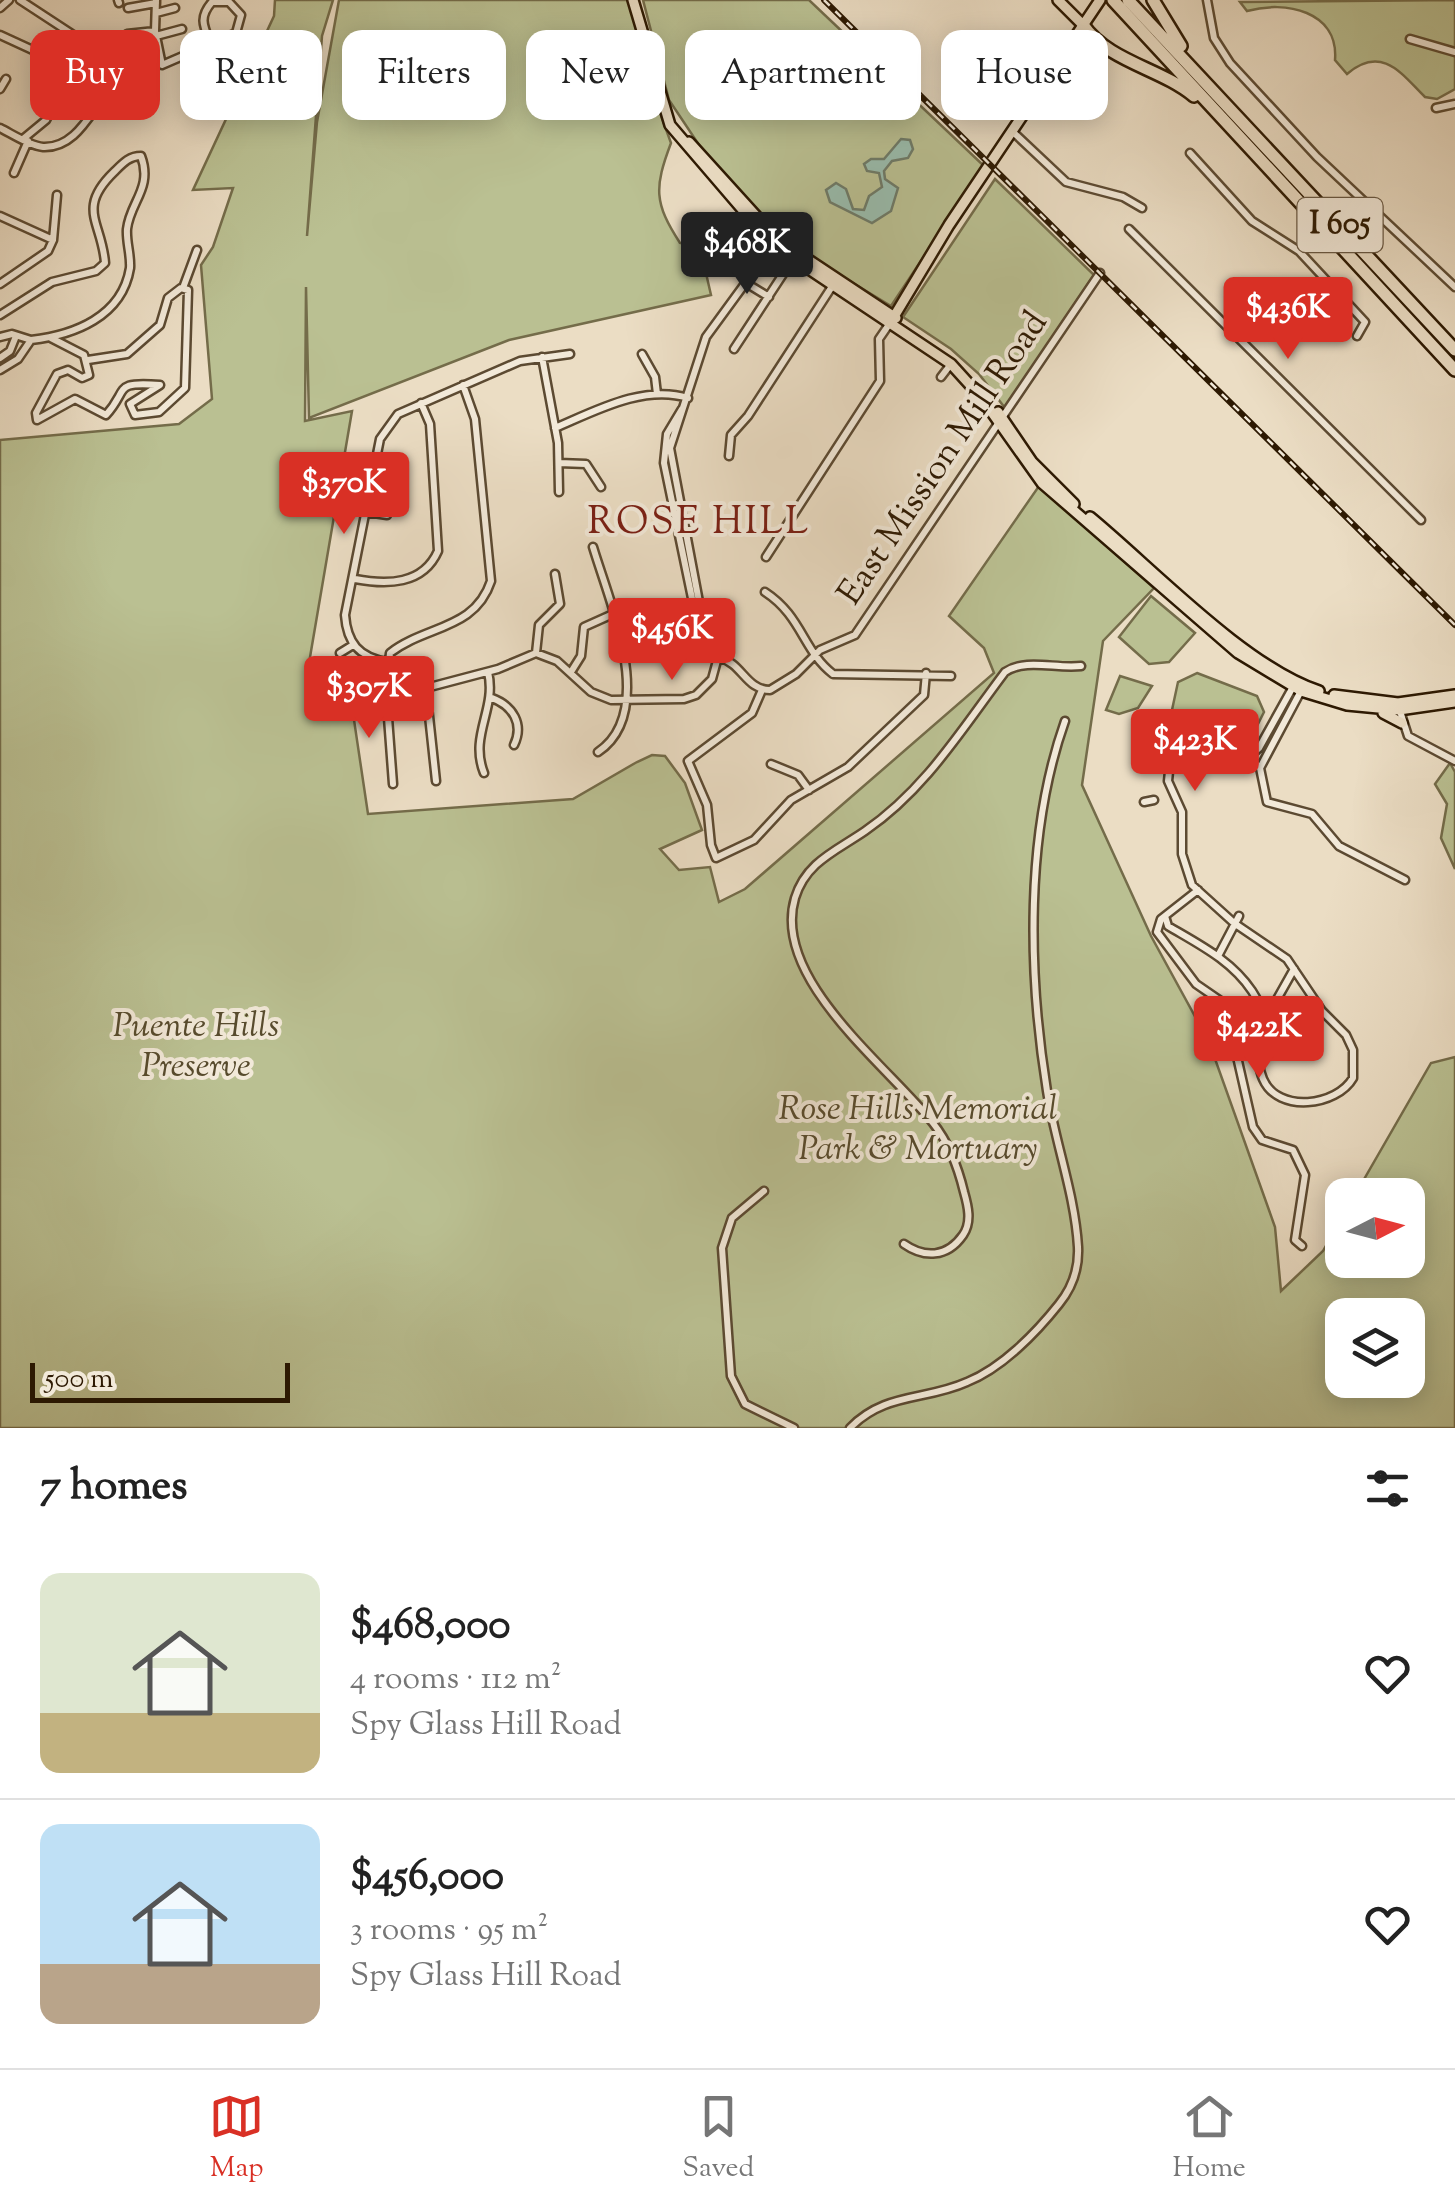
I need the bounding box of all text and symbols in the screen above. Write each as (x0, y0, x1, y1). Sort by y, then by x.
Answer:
chip: Buy (30, 30, 160, 120)
chip: Rent (180, 30, 322, 120)
chip: Filters (342, 30, 506, 120)
chip: New (526, 30, 665, 120)
chip: Apartment (685, 30, 921, 120)
chip: House (941, 30, 1108, 120)
road number: I 605 (1298, 198, 1382, 252)
pin: $468K (677, 212, 817, 297)
text: $468K (703, 221, 791, 267)
pin: $436K (1218, 277, 1358, 362)
text: $436K (1246, 286, 1330, 332)
street label: East Mission Mill Road (826, 302, 1062, 616)
pin: $370K (274, 452, 414, 537)
text: $370K (301, 461, 387, 507)
district label: ROSE HILL (587, 497, 811, 551)
pin: $456K (602, 598, 742, 683)
text: $456K (630, 607, 714, 653)
pin: $307K (299, 656, 439, 741)
text: $307K (326, 665, 412, 711)
pin: $423K (1125, 709, 1265, 794)
text: $423K (1153, 718, 1237, 764)
pin: $422K (1189, 996, 1329, 1081)
park label: Puente Hills Preserve (113, 1002, 279, 1093)
text: $422K (1216, 1005, 1302, 1051)
park label: Rose Hills Memorial Park & Mortuary (778, 1085, 1058, 1176)
north arrow (1325, 1178, 1425, 1278)
map controls (1325, 1178, 1425, 1398)
button: layers (1325, 1298, 1425, 1398)
scale bar (30, 1358, 290, 1402)
text: 500 m (45, 1360, 113, 1400)
text: 7 homes (40, 1458, 188, 1518)
icon: filters (1360, 1461, 1415, 1516)
text: $468,000 (350, 1597, 511, 1657)
icon: home (120, 1613, 240, 1733)
icon: heart (1360, 1646, 1415, 1701)
text: 4 rooms · 112 m² (350, 1657, 562, 1703)
text: Spy Glass Hill Road (350, 1703, 622, 1749)
text: $456,000 (350, 1848, 504, 1908)
icon: home (120, 1864, 240, 1984)
icon: heart (1360, 1897, 1415, 1952)
text: 3 rooms · 95 m² (350, 1908, 548, 1954)
text: Spy Glass Hill Road (350, 1954, 622, 2000)
tab: Map (209, 2089, 264, 2189)
tab: Saved (682, 2089, 754, 2189)
tab: Home (1172, 2089, 1246, 2189)

